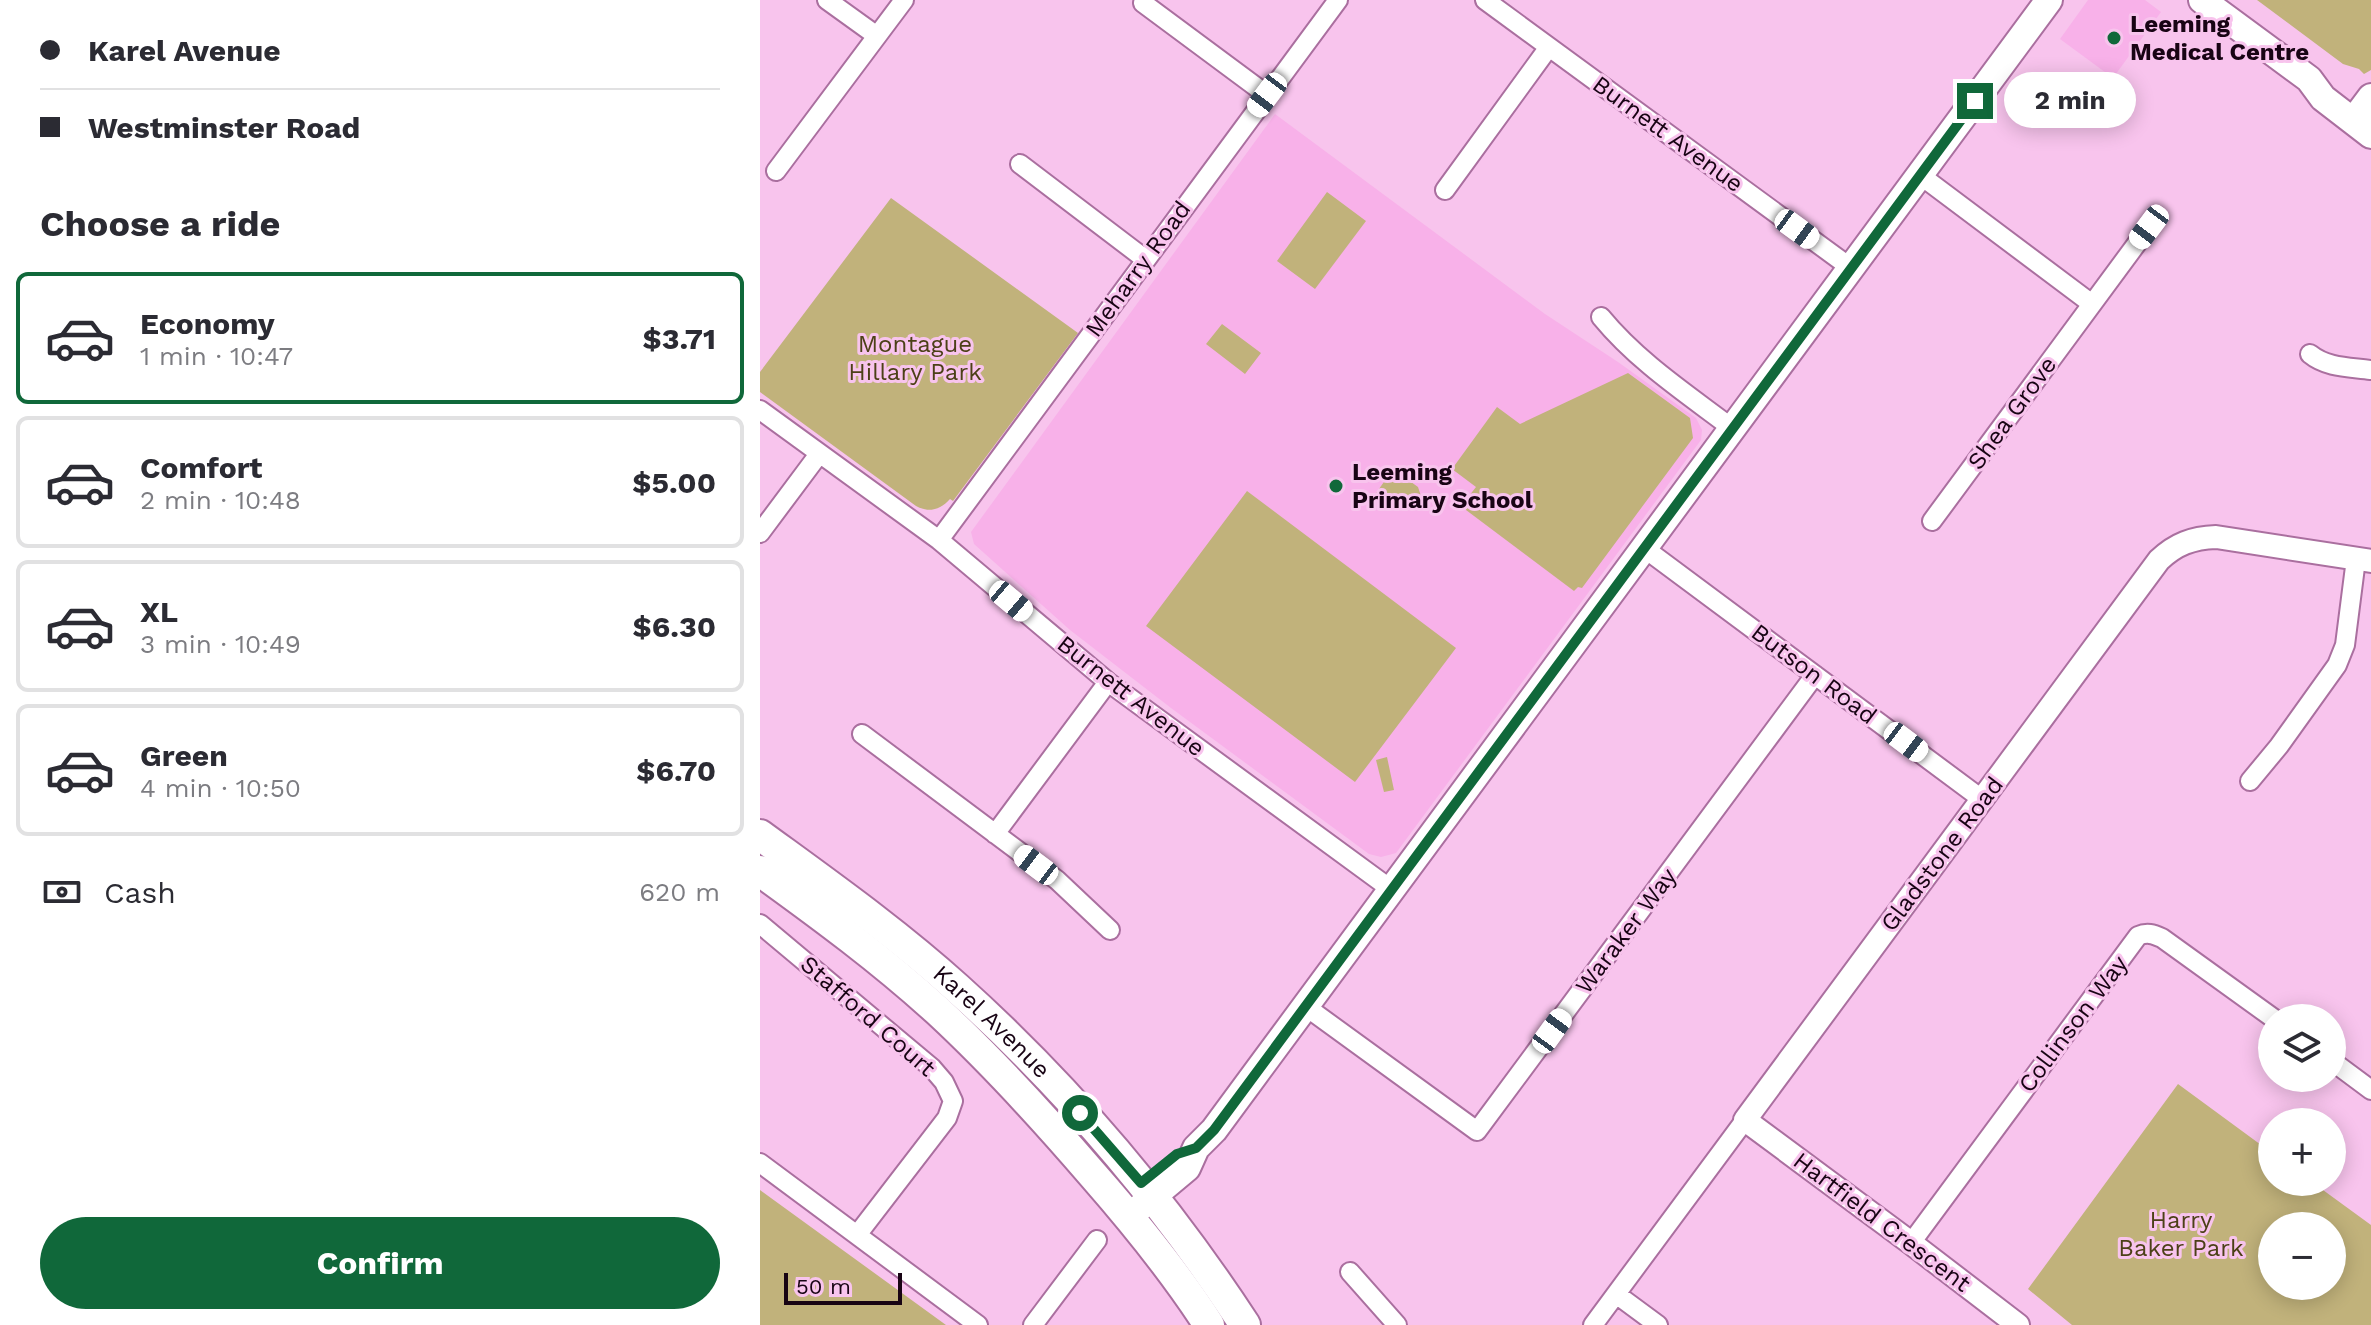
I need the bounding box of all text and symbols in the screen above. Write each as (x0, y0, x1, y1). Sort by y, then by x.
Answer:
place label: Leeming Medical Centre (2130, 10, 2309, 66)
marker: Leeming Medical Centre (2105, 29, 2123, 47)
text: Karel Avenue (88, 33, 281, 68)
car (1243, 69, 1291, 121)
street label: Burnett Avenue (1587, 70, 1749, 198)
callout: 2 min (2003, 73, 2135, 129)
route end (1957, 83, 1993, 119)
text: 2 min (2034, 85, 2106, 115)
text: Westminster Road (88, 110, 360, 145)
street label: Meharry Road (1079, 196, 1197, 342)
car (2125, 201, 2173, 253)
text: Choose a ride (40, 203, 280, 245)
car (1771, 205, 1823, 253)
icon: car (44, 302, 116, 374)
text: Economy (140, 306, 275, 341)
text: $3.71 (642, 321, 716, 356)
park label: Montague Hillary Park (848, 330, 982, 386)
text: 1 min · 10:47 (140, 341, 293, 371)
street label: Shea Grove (1962, 351, 2062, 475)
icon: car (44, 446, 116, 518)
text: Comfort (140, 450, 262, 485)
place label: Leeming Primary School (1352, 458, 1533, 514)
text: $5.00 (632, 465, 716, 500)
marker: Leeming Primary School (1327, 477, 1345, 495)
text: 2 min · 10:48 (140, 485, 301, 515)
car (985, 576, 1037, 626)
icon: car (44, 590, 116, 662)
text: XL (140, 594, 178, 629)
text: $6.30 (632, 609, 716, 644)
street label: Butson Road (1746, 618, 1882, 730)
text: 3 min · 10:49 (140, 629, 301, 659)
street label: Burnett Avenue (1052, 630, 1210, 762)
car (1880, 718, 1932, 766)
icon: car (44, 734, 116, 806)
text: Green (140, 738, 228, 773)
text: $6.70 (636, 753, 716, 788)
street label: Gladstone Road (1875, 771, 2009, 937)
text: 4 min · 10:50 (140, 773, 301, 803)
car (1010, 841, 1062, 889)
street label: Waraker Way (1570, 862, 1683, 999)
icon: cash (40, 870, 84, 914)
text: Cash (104, 875, 176, 910)
text: 620 m (639, 877, 720, 907)
street label: Stafford Court (795, 950, 941, 1082)
street label: Collinson Way (2013, 950, 2134, 1098)
street label: Karel Avenue (928, 960, 1056, 1084)
map controls (2258, 1004, 2346, 1300)
button: layers (2258, 1004, 2346, 1092)
car (1528, 1005, 1576, 1057)
route start (1062, 1095, 1098, 1131)
button: + (2258, 1108, 2346, 1196)
street label: Hartfield Crescent (1788, 1146, 1976, 1298)
park label: Harry Baker Park (2118, 1206, 2244, 1262)
button: − (2258, 1212, 2346, 1300)
button: Confirm (40, 1217, 720, 1309)
scale bar (784, 1269, 902, 1305)
text: 50 m (796, 1274, 851, 1299)

